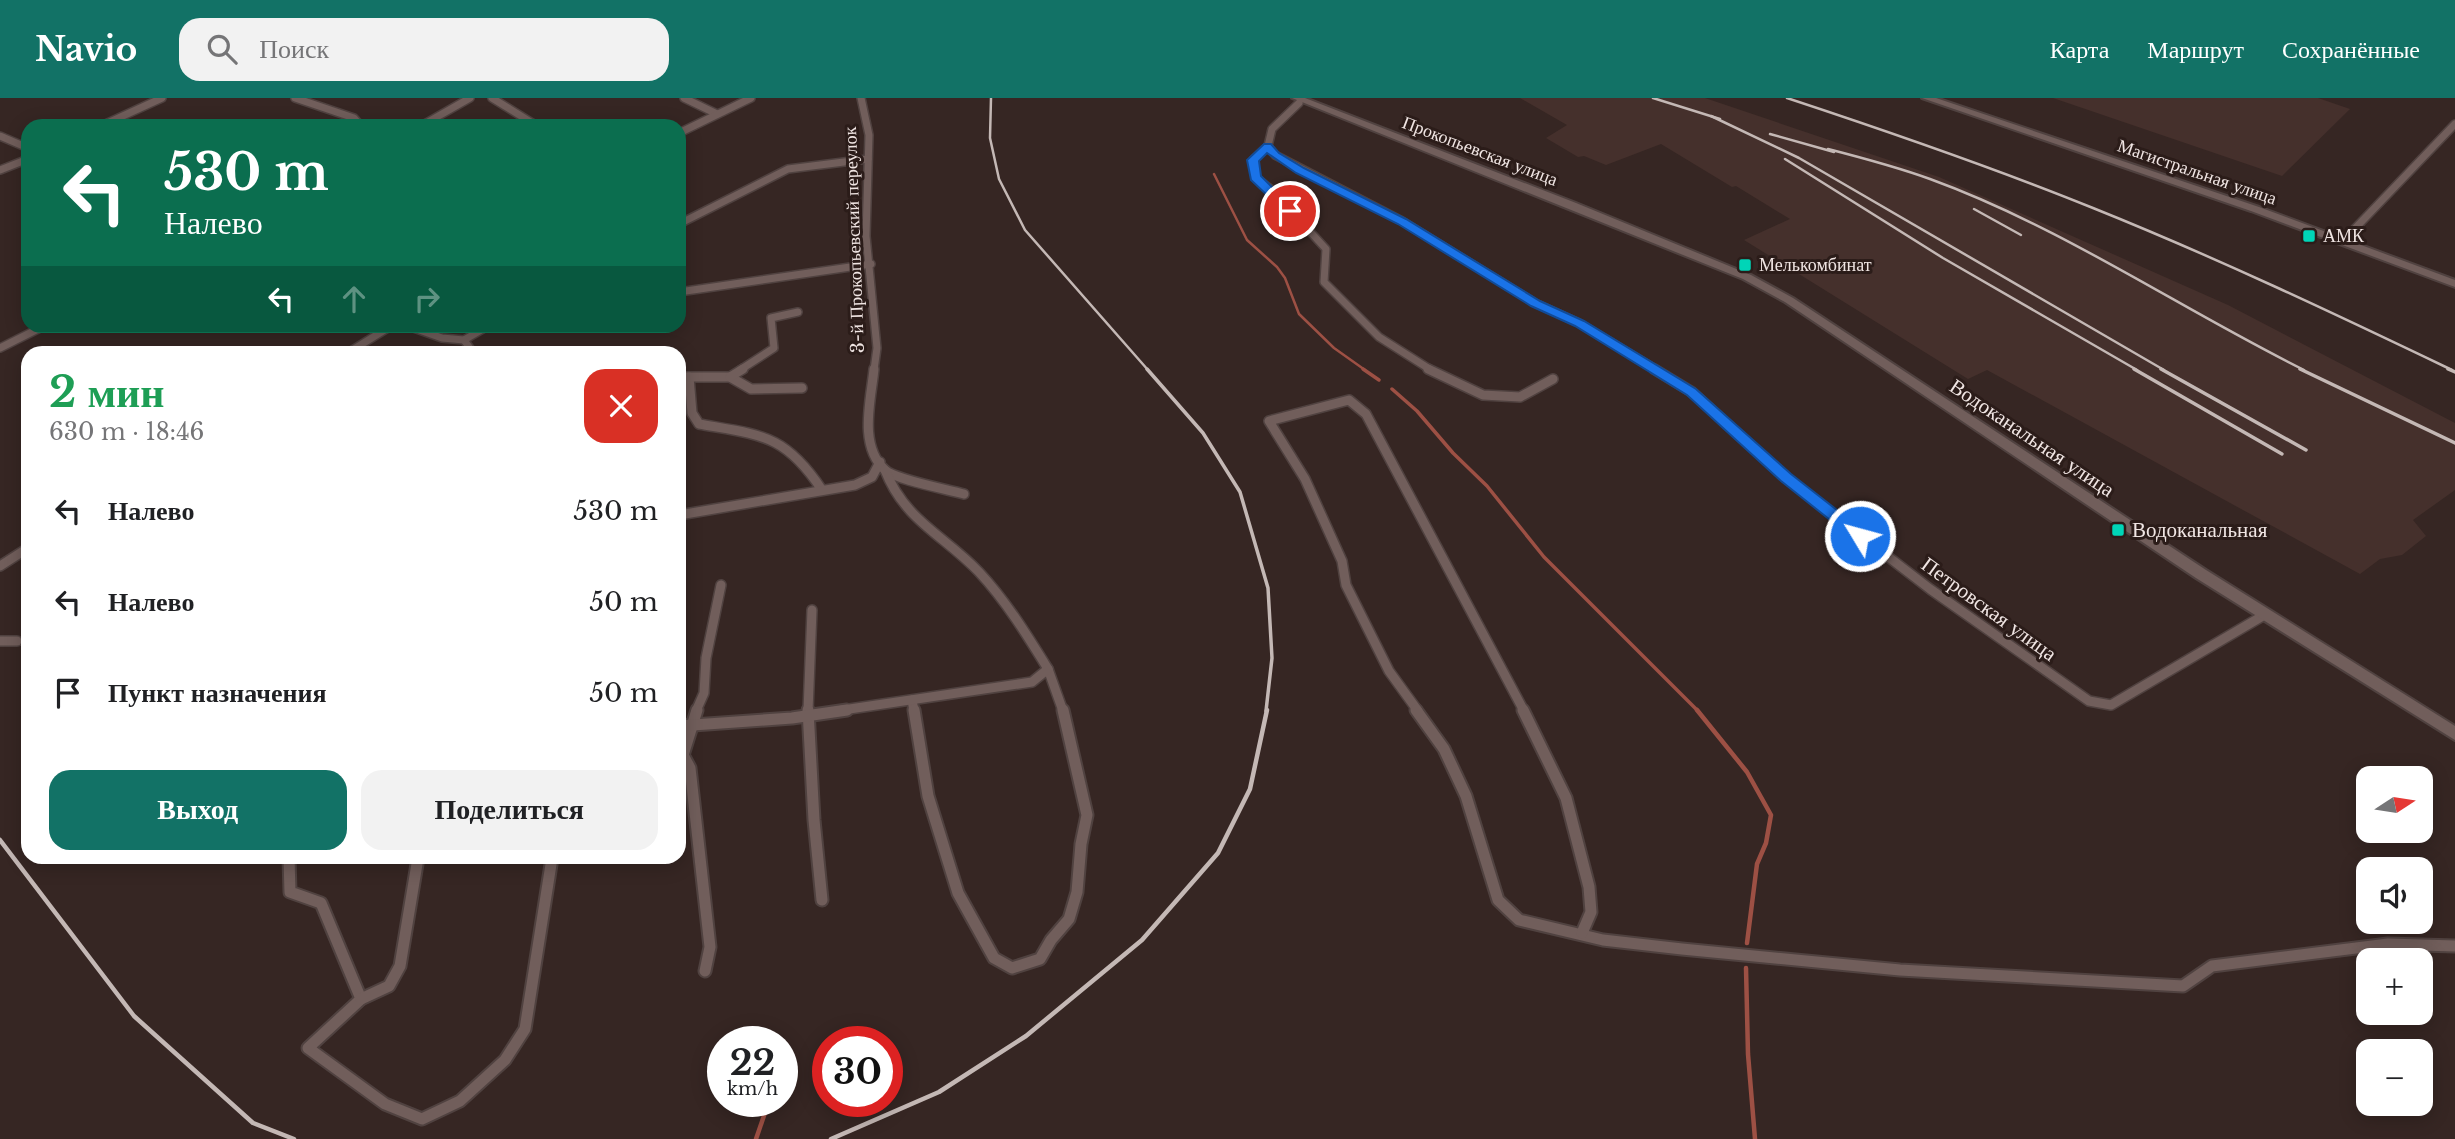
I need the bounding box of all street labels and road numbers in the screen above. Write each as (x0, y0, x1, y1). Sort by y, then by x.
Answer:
street label: Прокопьевская улица (1399, 111, 1561, 191)
street label: 3-й Прокопьевский переулок (839, 126, 869, 354)
street label: Магистральная улица (2114, 134, 2280, 210)
street label: Водоканальная улица (1945, 373, 2120, 503)
street label: Петровская улица (1916, 551, 2062, 667)

